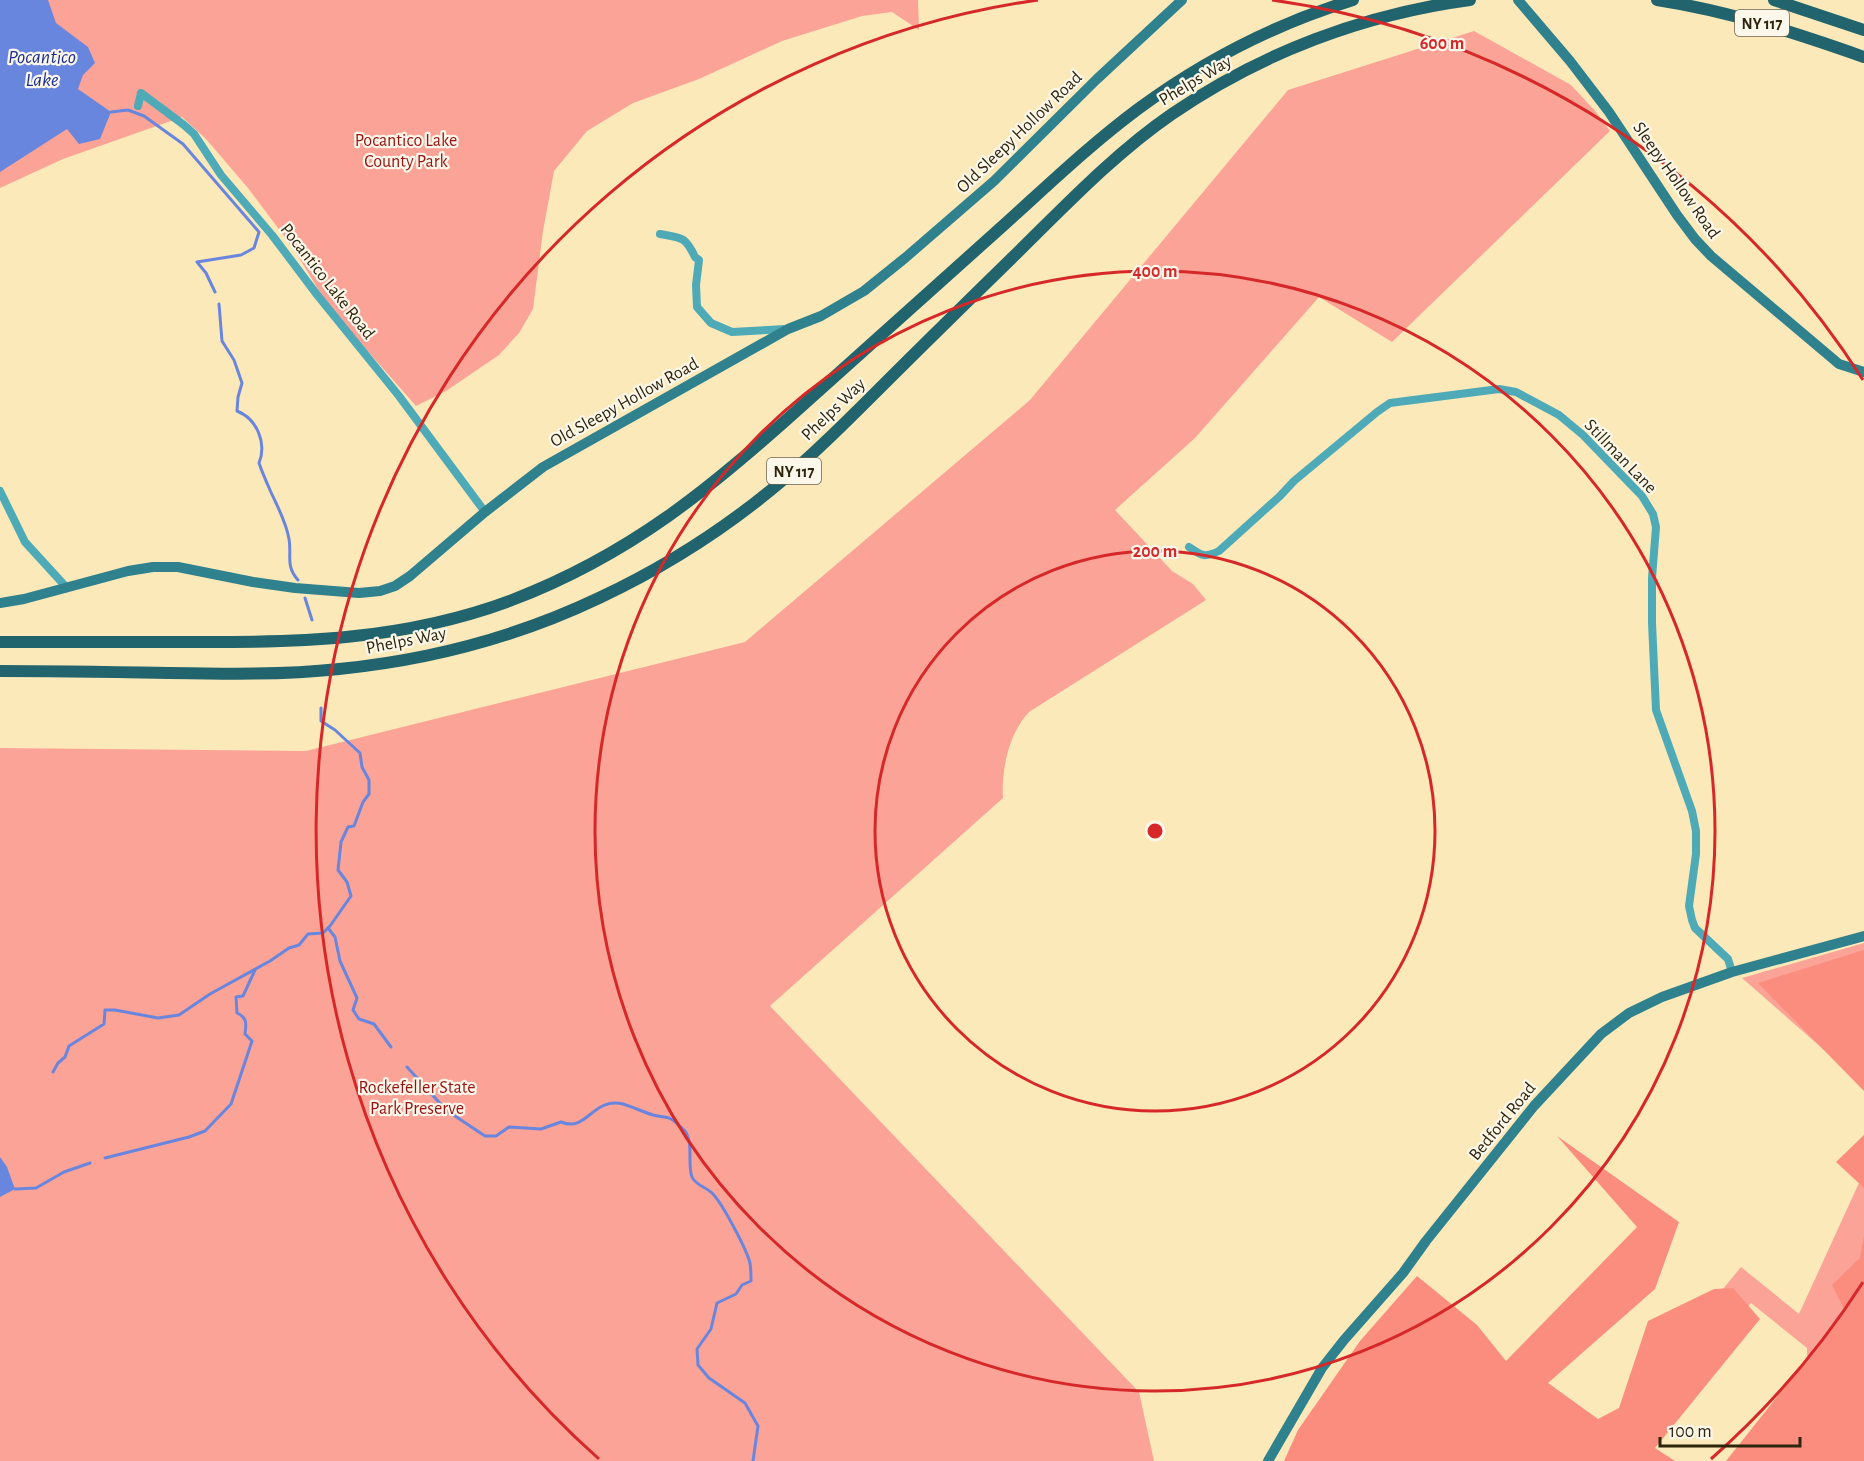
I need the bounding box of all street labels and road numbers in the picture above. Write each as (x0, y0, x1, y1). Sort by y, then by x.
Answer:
road number: NY 117 (1735, 10, 1789, 36)
street label: Phelps Way (1156, 52, 1235, 109)
street label: Old Sleepy Hollow Road (954, 68, 1086, 197)
street label: Sleepy Hollow Road (1629, 119, 1723, 242)
street label: Pocantico Lake Road (277, 220, 378, 343)
street label: Old Sleepy Hollow Road (547, 355, 702, 451)
street label: Phelps Way (798, 375, 869, 444)
street label: Stillman Lane (1581, 416, 1660, 497)
road number: NY 117 (767, 458, 821, 484)
street label: Phelps Way (365, 624, 448, 658)
street label: Bedford Road (1466, 1079, 1540, 1164)

